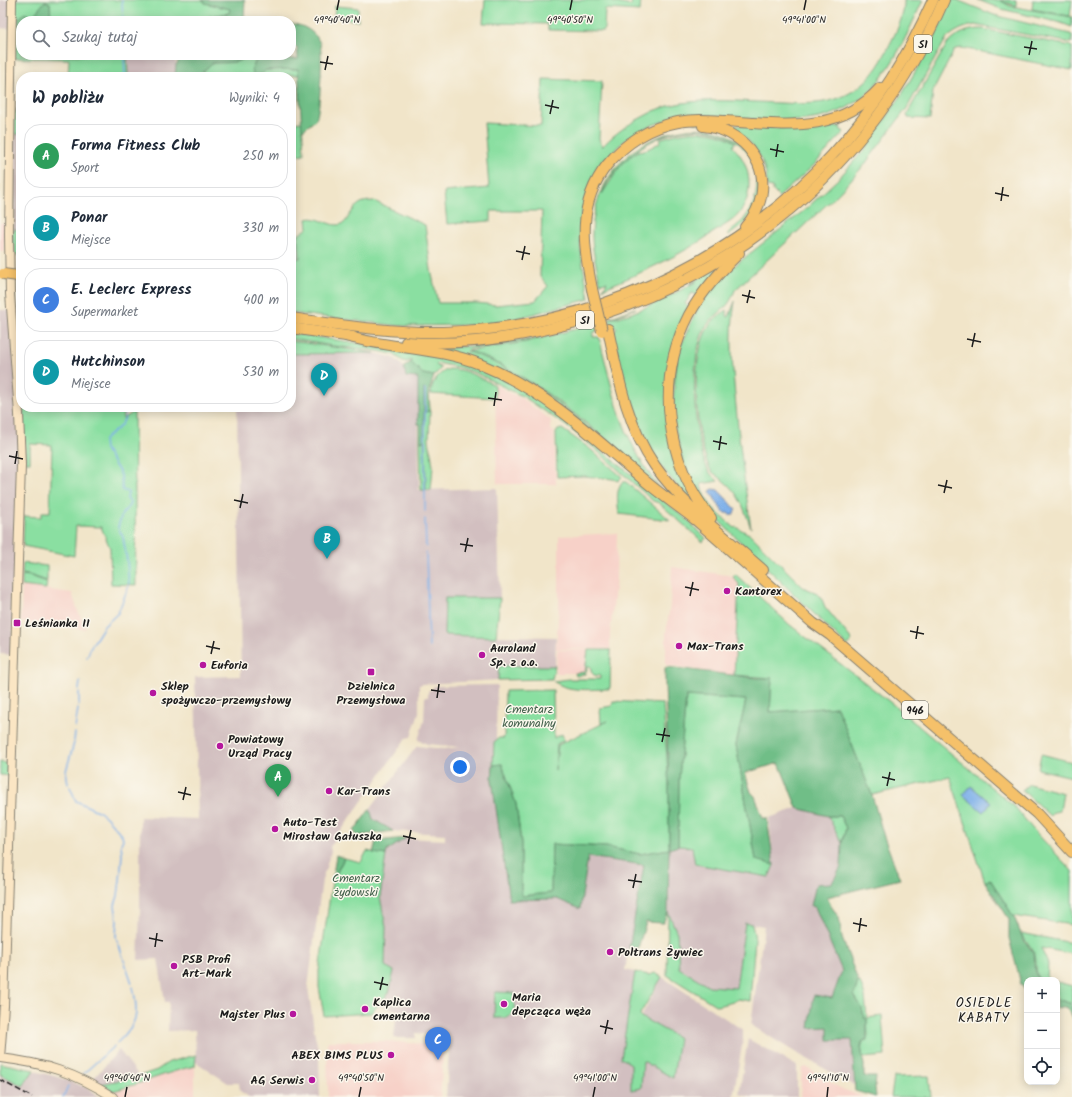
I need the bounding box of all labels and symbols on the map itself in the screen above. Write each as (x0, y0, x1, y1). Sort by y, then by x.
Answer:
text: 49°40'40"N (314, 12, 360, 28)
text: 49°40'50"N (547, 12, 593, 28)
text: 49°41'00"N (782, 12, 826, 28)
road number: S1 (914, 35, 932, 53)
road number: S1 (576, 311, 594, 329)
pin: D (311, 363, 337, 396)
pin: B (314, 526, 340, 559)
place label: Kantorex (735, 582, 782, 601)
marker: Kantorex (722, 586, 732, 596)
place label: Leśnianka II (25, 614, 90, 633)
marker: Leśnianka II (12, 618, 22, 628)
place label: Max-Trans (687, 637, 744, 656)
place label: Auroland Sp. z o.o. (490, 639, 538, 672)
marker: Max-Trans (674, 641, 684, 651)
marker: Auroland Sp. z o.o. (477, 650, 487, 660)
place label: Euforia (211, 656, 248, 675)
marker: Euforia (198, 660, 208, 670)
marker: Dzielnica Przemysłowa (366, 667, 376, 677)
place label: Sklep spożywczo-przemysłowy (161, 677, 292, 710)
place label: Dzielnica Przemysłowa (337, 677, 405, 710)
marker: Sklep spożywczo-przemysłowy (148, 688, 158, 698)
park label: Cmentarz komunalny (502, 700, 556, 733)
road number: 946 (902, 701, 928, 719)
place label: Powiatowy Urząd Pracy (228, 730, 292, 763)
marker: Powiatowy Urząd Pracy (215, 741, 225, 751)
your location (450, 757, 470, 777)
pin: A (265, 764, 291, 797)
place label: Kar-Trans (337, 782, 391, 801)
marker: Kar-Trans (324, 786, 334, 796)
place label: Auto-Test Mirosław Gałuszka (283, 813, 382, 846)
marker: Auto-Test Mirosław Gałuszka (270, 824, 280, 834)
park label: Cmentarz żydowski (332, 869, 380, 902)
place label: Poltrans Żywiec (618, 943, 703, 962)
marker: Poltrans Żywiec (605, 947, 615, 957)
place label: PSB Profi Art-Mark (182, 950, 232, 983)
marker: PSB Profi Art-Mark (169, 961, 179, 971)
place label: Maria depcząca węża (512, 988, 591, 1021)
place label: Kaplica cmentarna (373, 993, 430, 1026)
district label: OSIEDLE KABATY (956, 993, 1012, 1029)
marker: Maria depcząca węża (499, 999, 509, 1009)
marker: Kaplica cmentarna (360, 1004, 370, 1014)
place label: Majster Plus (220, 1005, 285, 1024)
marker: Majster Plus (288, 1009, 298, 1019)
pin: C (425, 1027, 451, 1060)
place label: ABEX BIMS PLUS (291, 1046, 383, 1065)
marker: ABEX BIMS PLUS (386, 1050, 396, 1060)
text: 49°40'40"N (104, 1070, 150, 1086)
text: 49°40'50"N (338, 1070, 384, 1086)
text: 49°41'00"N (573, 1070, 617, 1086)
text: 49°41'10"N (807, 1070, 849, 1086)
place label: AG Serwis (251, 1071, 304, 1090)
marker: AG Serwis (307, 1075, 317, 1085)

